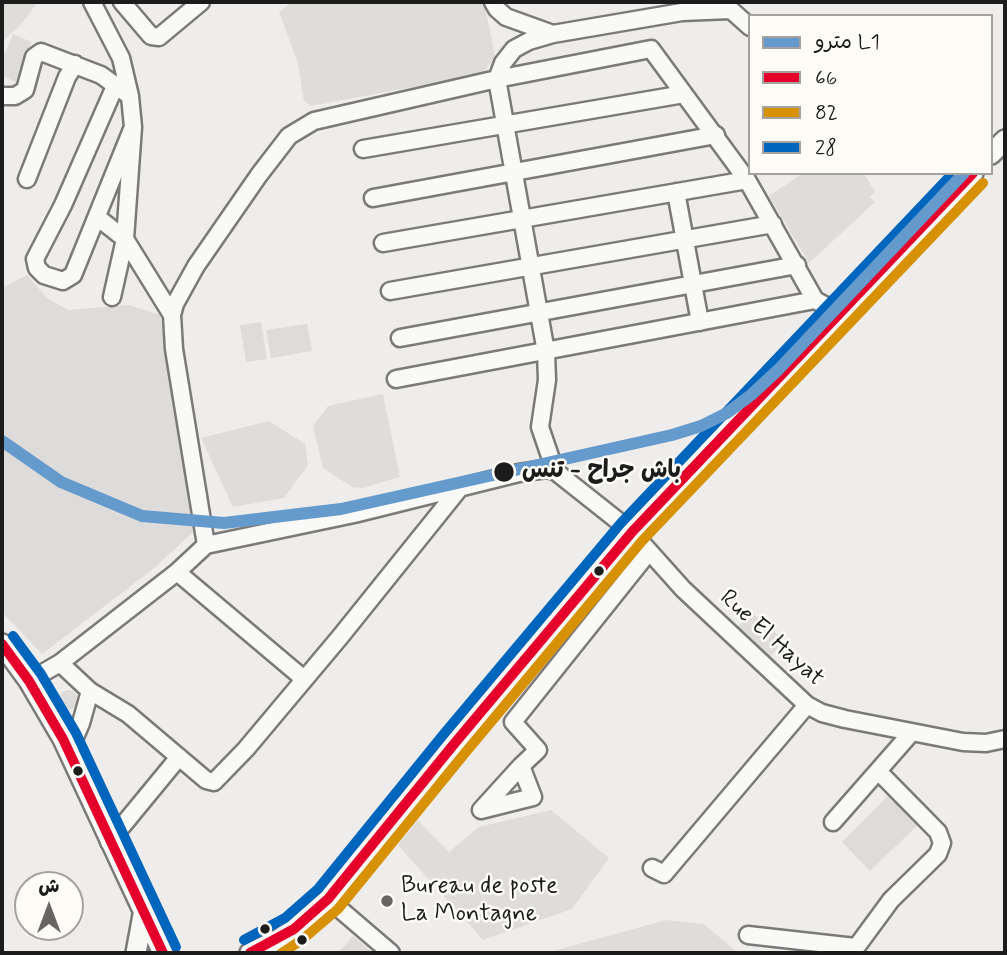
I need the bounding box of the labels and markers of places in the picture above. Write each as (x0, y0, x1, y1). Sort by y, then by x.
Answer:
place label: باش جراح - تنس (522, 458, 681, 486)
marker: باش جراح - تنس (492, 460, 516, 484)
unlabelled marker (592, 564, 606, 578)
unlabelled marker (71, 764, 85, 778)
place label: Bureau de poste La Montagne (401, 873, 558, 929)
marker: Bureau de poste La Montagne (379, 893, 395, 909)
unlabelled marker (258, 922, 272, 936)
unlabelled marker (295, 933, 309, 947)

